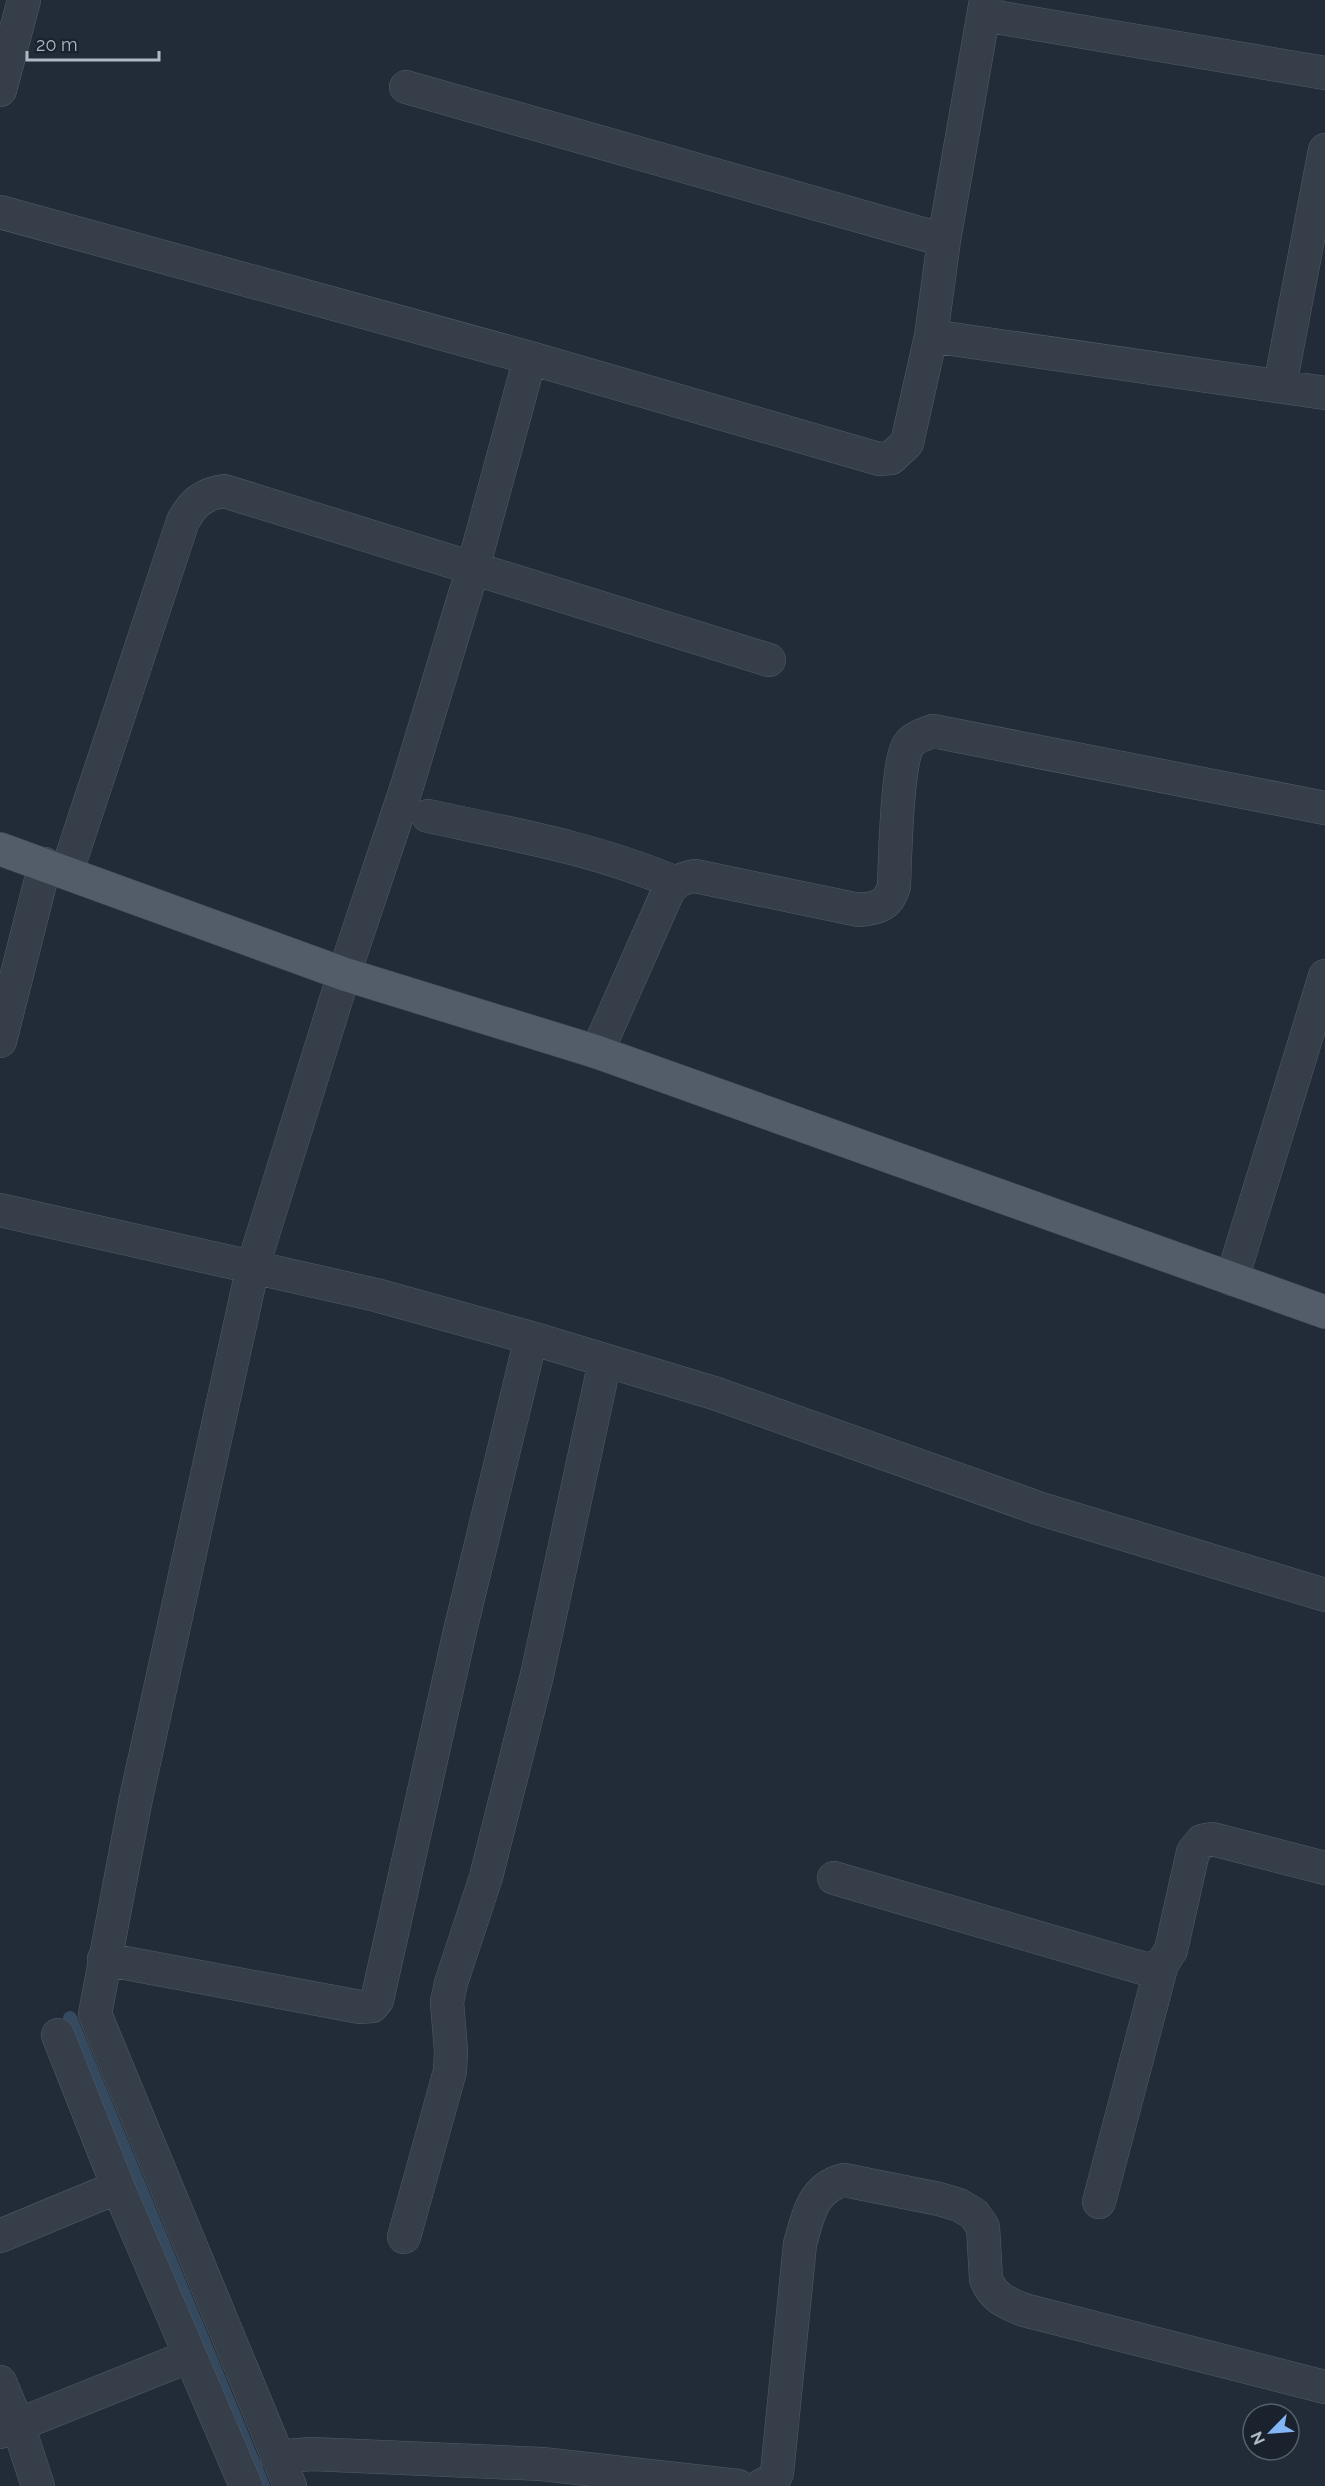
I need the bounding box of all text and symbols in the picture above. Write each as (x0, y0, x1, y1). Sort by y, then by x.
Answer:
scale bar (27, 24, 159, 62)
text: 20 m (36, 34, 78, 55)
north arrow (1241, 2402, 1301, 2462)
text: N (1247, 2429, 1269, 2448)

